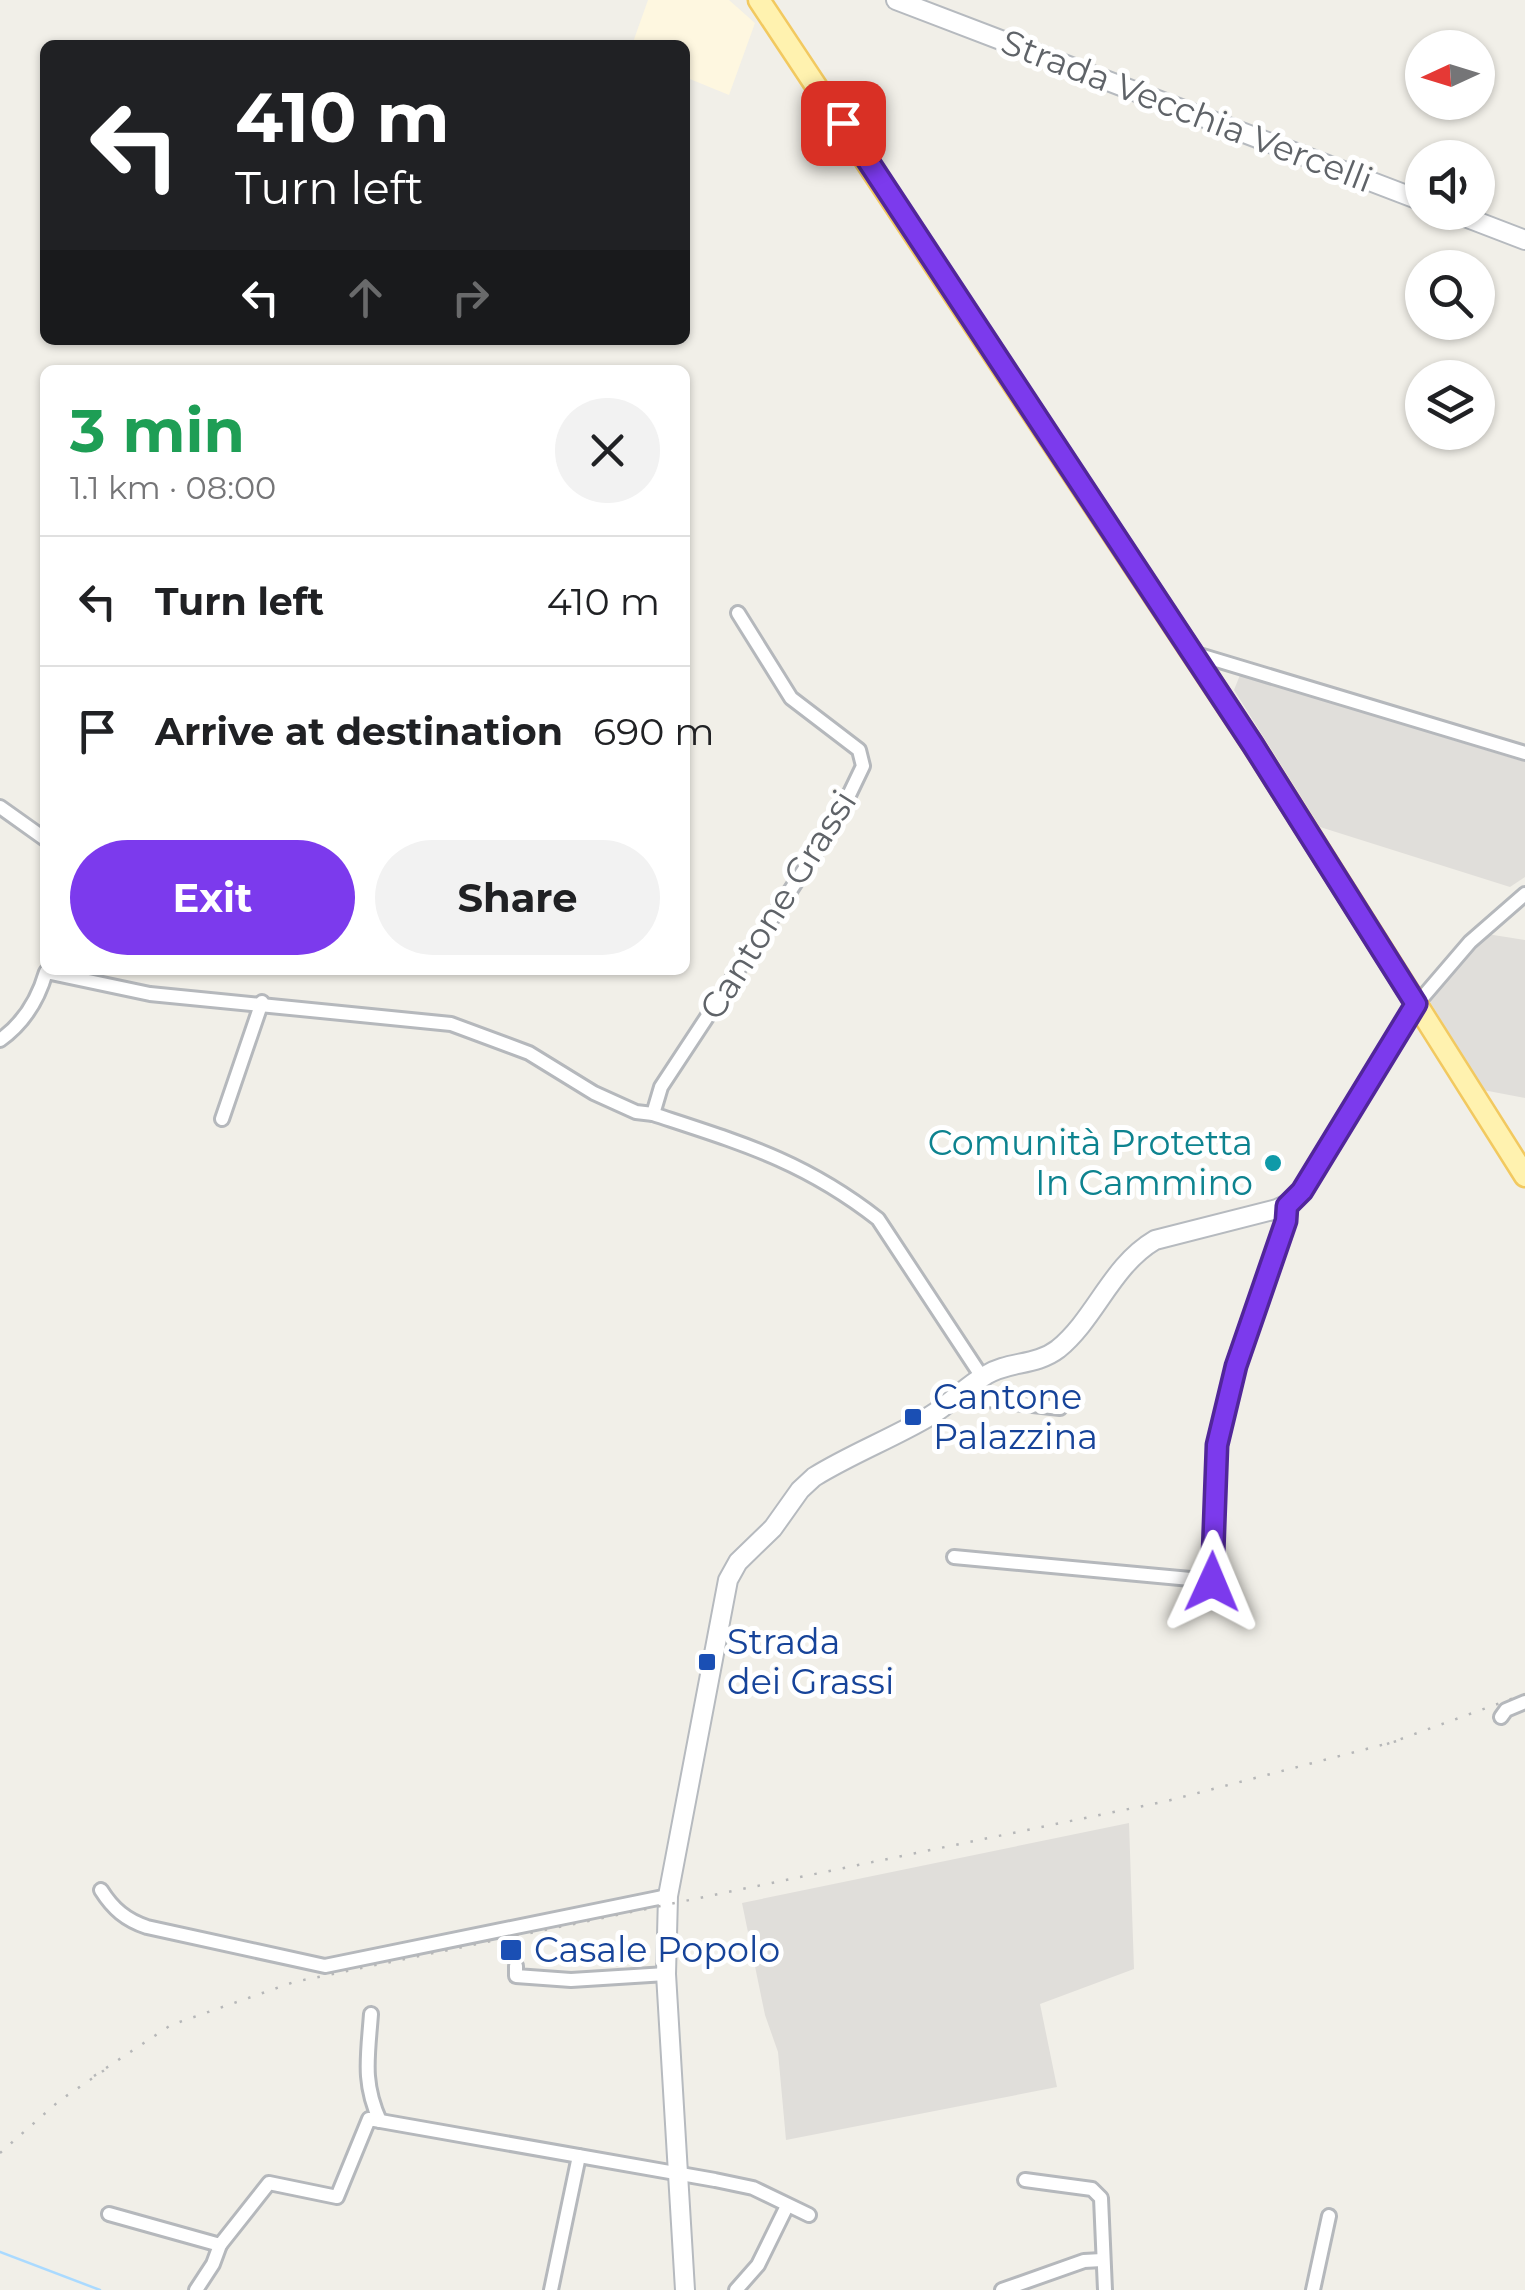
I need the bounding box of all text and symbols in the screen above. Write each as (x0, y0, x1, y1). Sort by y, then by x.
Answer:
street label: Strada Vecchia Vercelli (996, 20, 1379, 201)
north arrow (1405, 30, 1495, 120)
map controls (1405, 30, 1495, 450)
text: 410 m (235, 74, 450, 160)
icon: left (70, 80, 200, 210)
pin (801, 81, 886, 166)
icon: arrive (816, 96, 871, 151)
button: sound (1405, 140, 1495, 230)
text: Turn left (235, 160, 423, 215)
button: search (1405, 250, 1495, 340)
icon: left (233, 270, 288, 325)
icon: ahead (338, 270, 393, 325)
icon: right (443, 270, 498, 325)
button: layers (1405, 360, 1495, 450)
text: 3 min (70, 394, 245, 467)
button: close (555, 398, 660, 503)
text: 1.1 km · 08:00 (70, 468, 276, 507)
icon: left (70, 574, 125, 629)
text: Turn left (155, 578, 324, 625)
text: 410 m (547, 578, 660, 625)
icon: arrive (70, 704, 125, 759)
text: Arrive at destination (155, 708, 563, 755)
text: 690 m (593, 708, 715, 755)
street label: Cantone Grassi (690, 782, 865, 1027)
button: Exit (70, 840, 355, 955)
button: Share (375, 840, 660, 955)
place label: Comunità Protetta In Cammino (928, 1121, 1253, 1204)
marker: Comunità Protetta In Cammino (1262, 1152, 1284, 1174)
place label: Cantone Palazzina (933, 1375, 1098, 1458)
marker: Cantone Palazzina (902, 1406, 924, 1428)
position arrow (1160, 1530, 1264, 1634)
place label: Strada dei Grassi (727, 1620, 894, 1703)
marker: Strada dei Grassi (696, 1651, 718, 1673)
place label: Casale Popolo (534, 1928, 780, 1971)
marker: Casale Popolo (498, 1937, 524, 1963)

